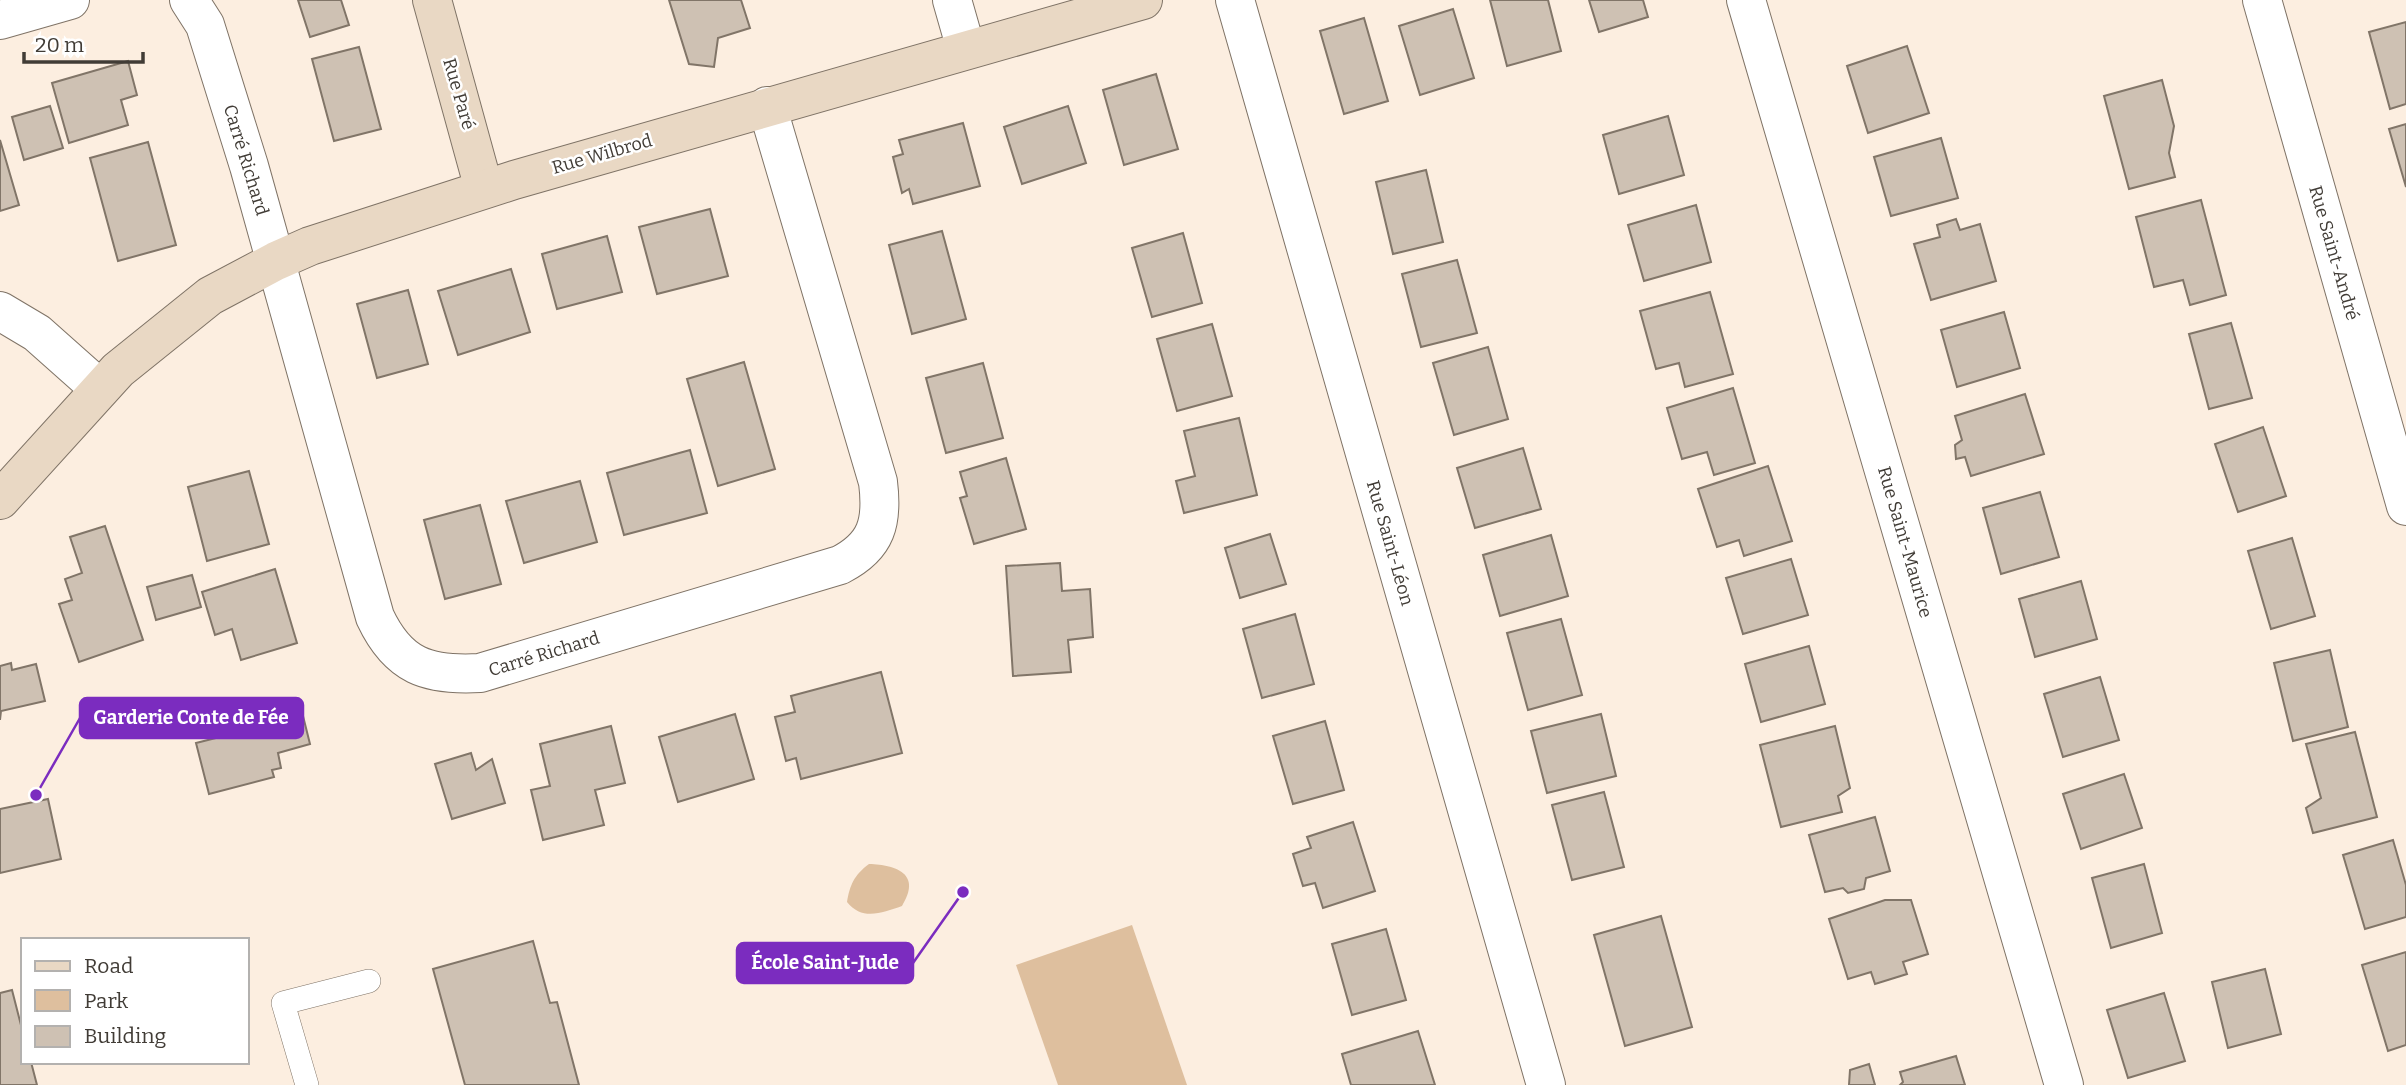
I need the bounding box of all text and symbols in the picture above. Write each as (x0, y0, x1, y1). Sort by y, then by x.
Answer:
scale bar (24, 21, 144, 65)
text: 20 m (35, 32, 84, 58)
street label: Rue Paré (438, 56, 480, 132)
street label: Carré Richard (219, 102, 273, 218)
street label: Rue Wilbrod (549, 129, 655, 179)
street label: Rue Saint-André (2304, 183, 2364, 323)
street label: Rue Saint-Maurice (1873, 464, 1937, 620)
street label: Rue Saint-Léon (1362, 478, 1419, 609)
street label: Carré Richard (486, 627, 602, 681)
callout: Garderie Conte de Fée (80, 698, 303, 738)
text: Garderie Conte de Fée (93, 706, 289, 729)
legend (21, 938, 248, 1064)
callout: École Saint-Jude (737, 943, 913, 983)
text: École Saint-Jude (751, 949, 899, 974)
text: Road (84, 953, 133, 979)
text: Park (84, 988, 128, 1014)
text: Building (84, 1023, 167, 1049)

